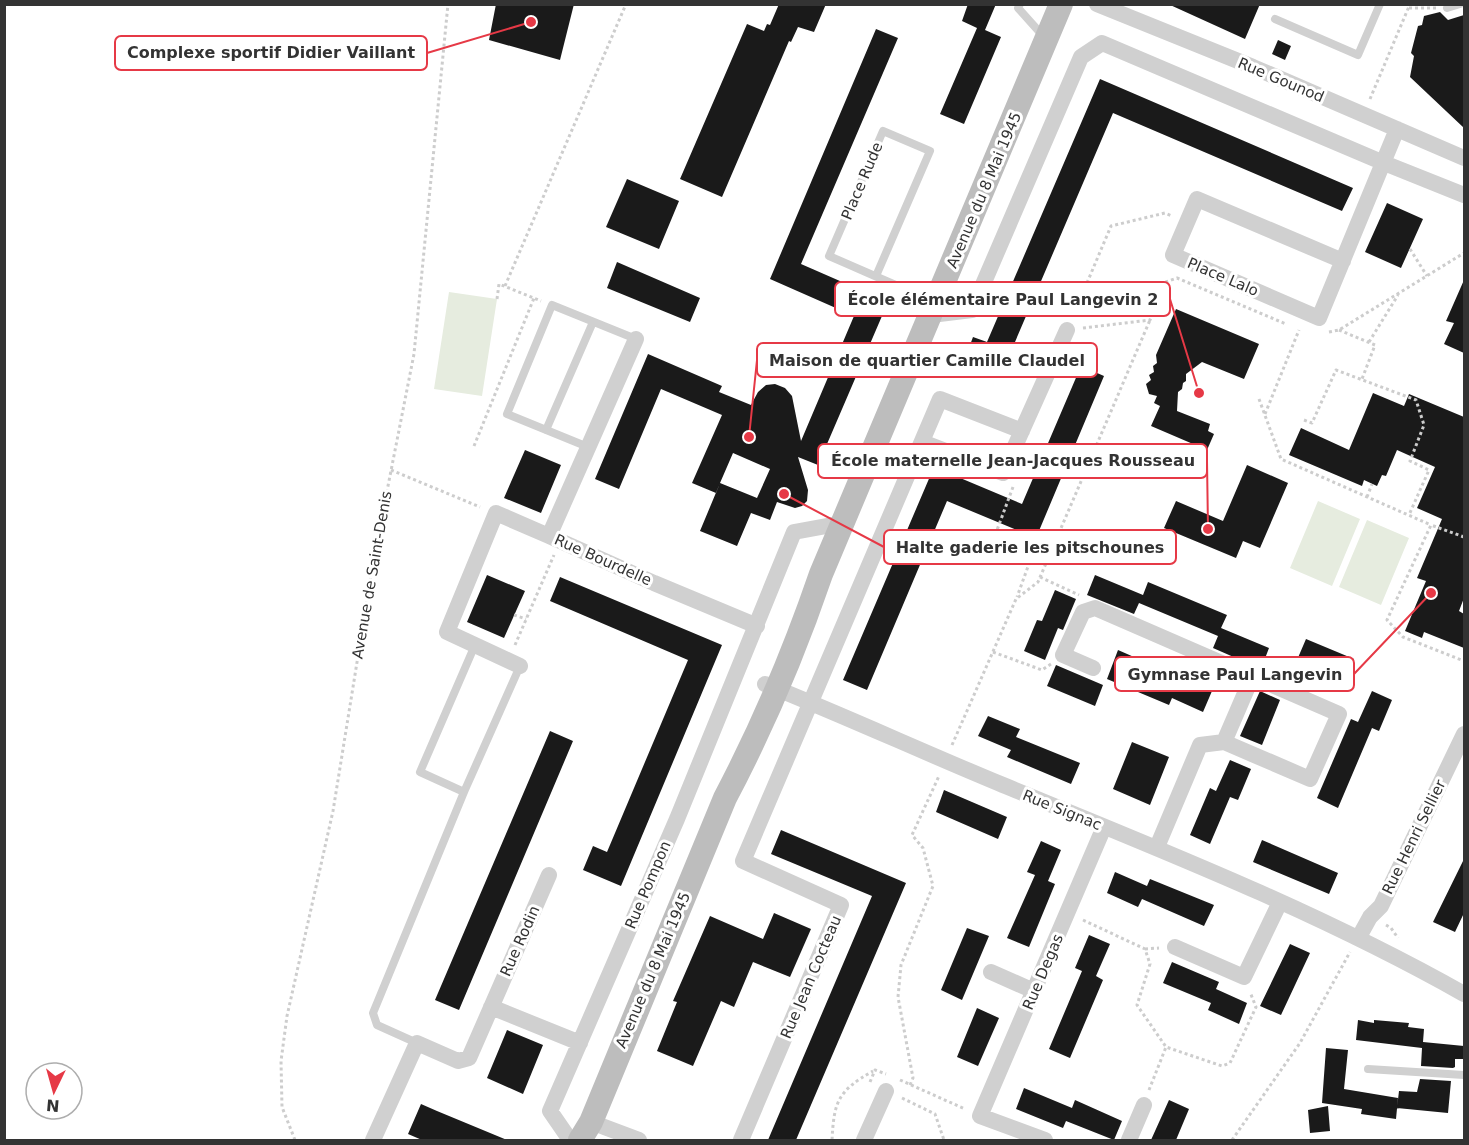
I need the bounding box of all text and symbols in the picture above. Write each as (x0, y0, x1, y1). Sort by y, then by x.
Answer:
callout: Complexe sportif Didier Vaillant (115, 36, 427, 70)
text: Complexe sportif Didier Vaillant (127, 43, 415, 62)
street label: Rue Gounod (1235, 54, 1327, 106)
street label: Avenue du 8 Mai 1945 (943, 109, 1025, 271)
street label: Place Rude (838, 139, 886, 223)
street label: Place Lalo (1185, 254, 1261, 300)
callout: École élémentaire Paul Langevin 2 (835, 282, 1170, 316)
text: École élémentaire Paul Langevin 2 (848, 290, 1158, 309)
callout: Maison de quartier Camille Claudel (757, 343, 1097, 377)
text: Maison de quartier Camille Claudel (769, 351, 1085, 370)
callout: École maternelle Jean-Jacques Rousseau (818, 444, 1207, 478)
text: École maternelle Jean-Jacques Rousseau (831, 451, 1195, 470)
street label: Avenue de Saint-Denis (348, 490, 396, 660)
callout: Halte gaderie les pitschounes (884, 530, 1176, 564)
street label: Rue Bourdelle (552, 531, 654, 589)
text: Halte gaderie les pitschounes (896, 538, 1164, 557)
callout: Gymnase Paul Langevin (1115, 657, 1354, 691)
text: Gymnase Paul Langevin (1128, 665, 1342, 684)
street label: Rue Henri Sellier (1379, 776, 1450, 897)
street label: Rue Signac (1020, 786, 1104, 834)
street label: Rue Pompon (621, 838, 675, 932)
street label: Avenue du 8 Mai 1945 (612, 889, 694, 1051)
street label: Rue Rodin (496, 903, 544, 979)
street label: Rue Jean Cocteau (777, 913, 845, 1041)
street label: Rue Degas (1019, 931, 1067, 1013)
north arrow (24, 1061, 84, 1121)
text: N (45, 1095, 60, 1115)

